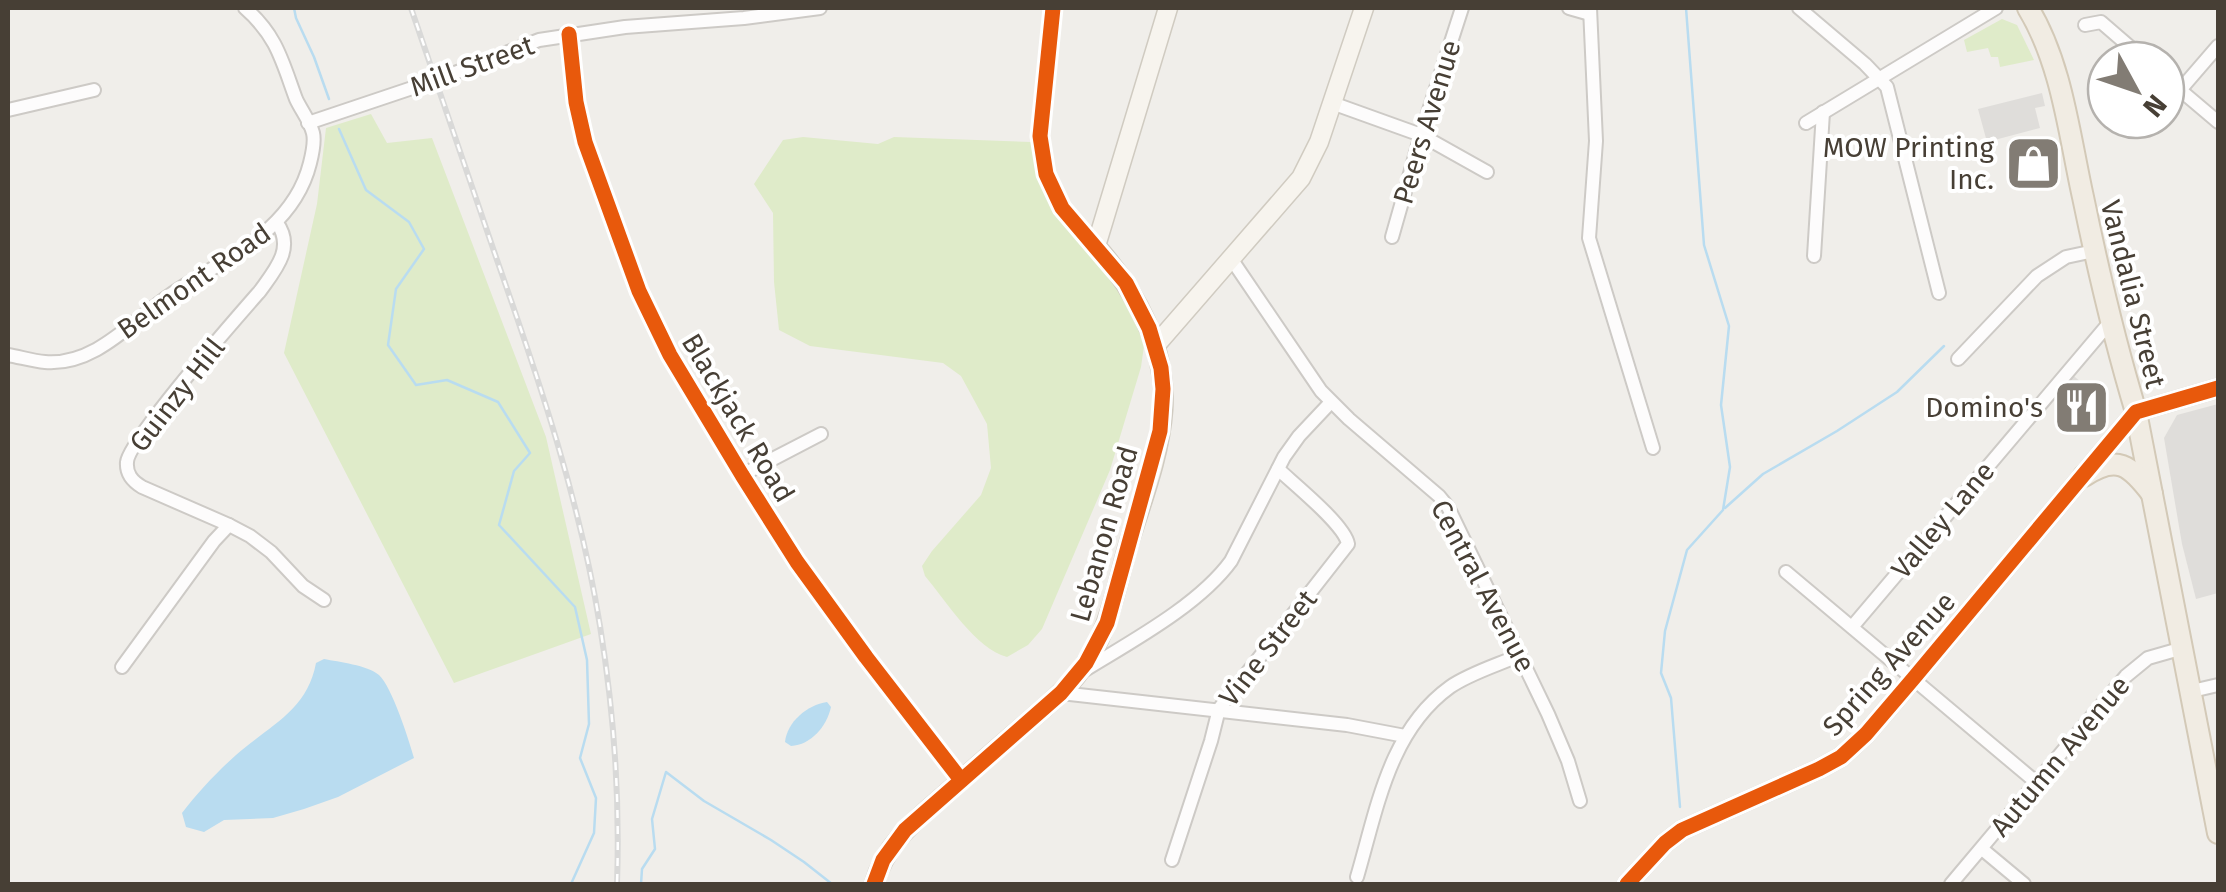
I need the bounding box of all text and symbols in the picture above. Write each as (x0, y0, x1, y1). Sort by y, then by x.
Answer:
street label: Mill Street (406, 28, 539, 104)
street label: Peers Avenue (1386, 36, 1468, 208)
north arrow (2086, 40, 2186, 140)
text: N (2136, 88, 2173, 123)
place label: MOW Printing Inc. (1823, 131, 1994, 196)
shop icon: MOW Printing Inc. (2003, 133, 2063, 193)
street label: Vandalia Street (2094, 197, 2173, 392)
street label: Belmont Road (111, 216, 277, 346)
street label: Blackjack Road (675, 328, 801, 508)
street label: Guinzy Hill (122, 332, 232, 458)
restaurant icon: Domino's (2052, 377, 2112, 437)
place label: Domino's (1925, 391, 2043, 424)
street label: Lebanon Road (1063, 442, 1145, 626)
street label: Valley Lane (1885, 455, 2001, 585)
street label: Central Avenue (1424, 494, 1542, 678)
street label: Vine Street (1212, 583, 1324, 713)
street label: Spring Avenue (1816, 585, 1962, 743)
street label: Autumn Avenue (1983, 669, 2137, 843)

